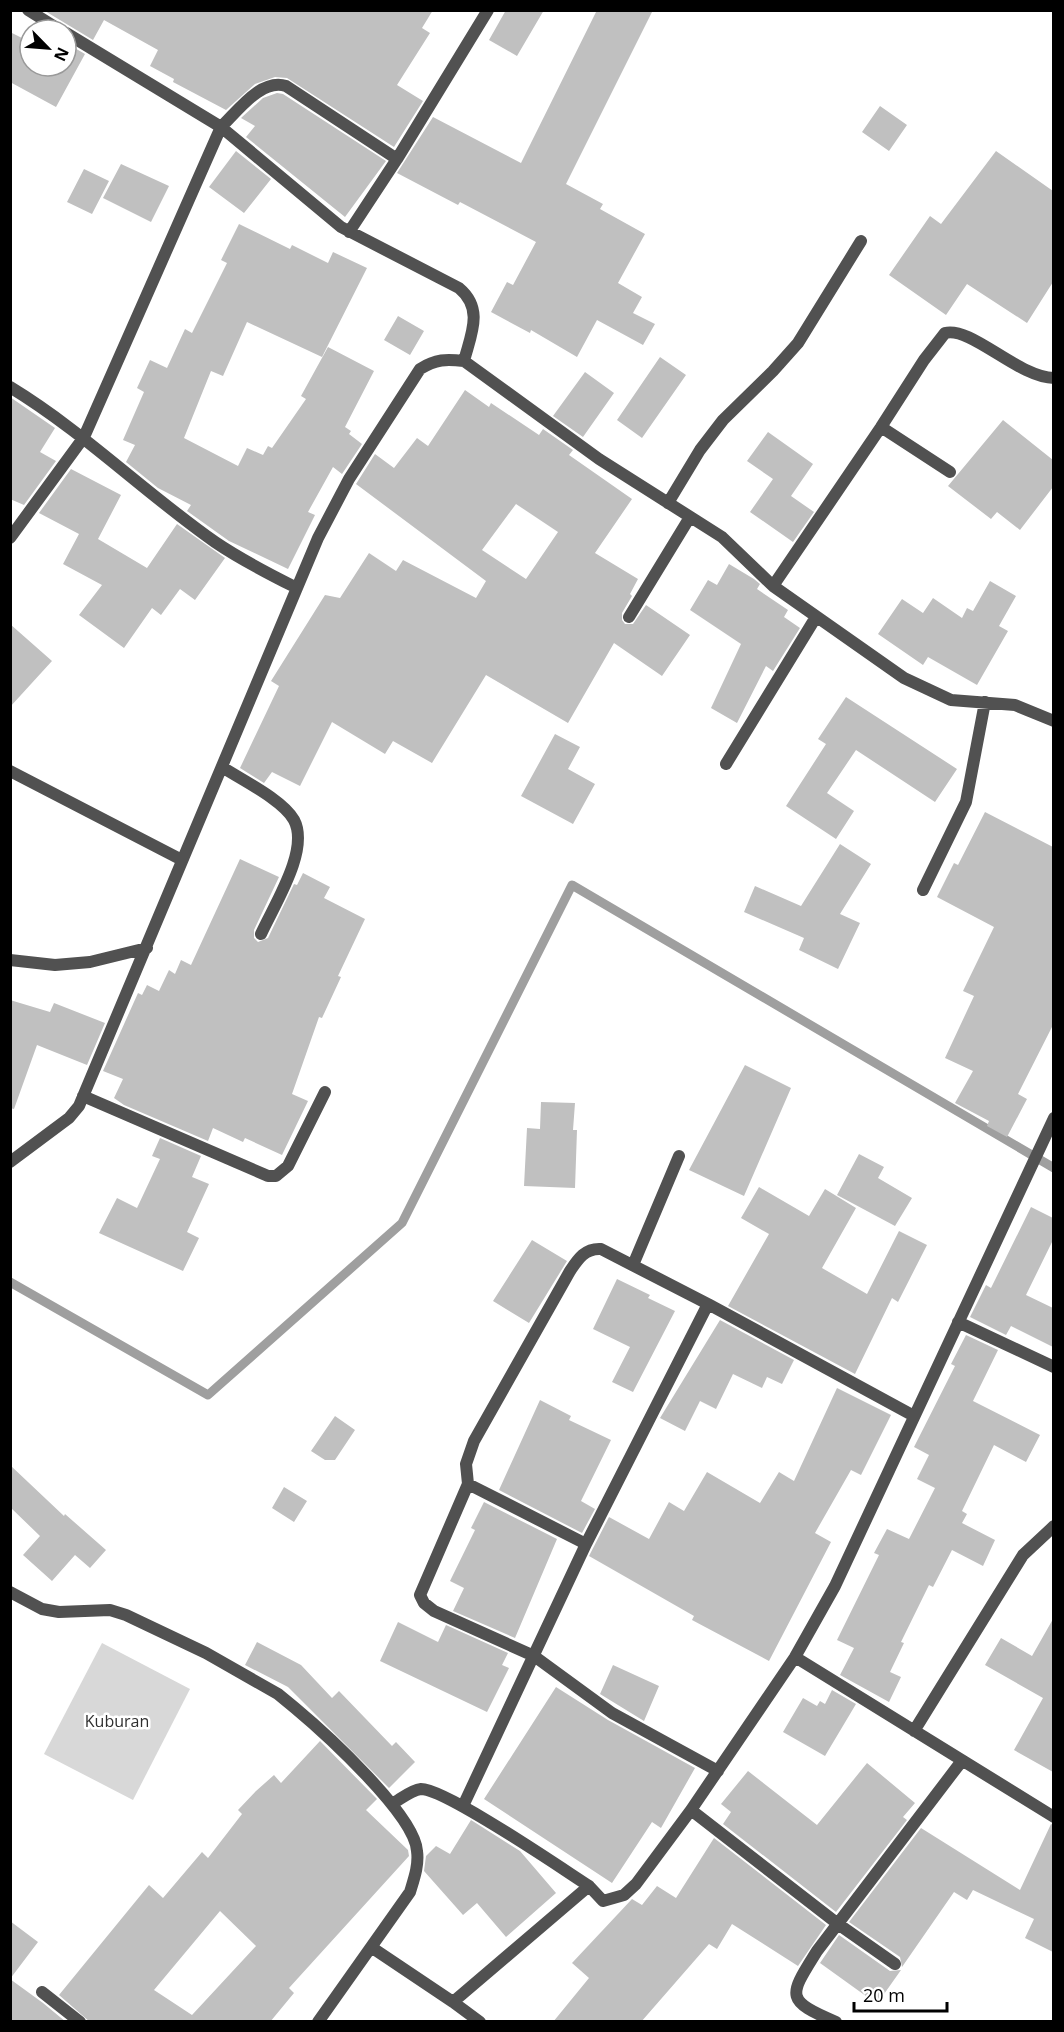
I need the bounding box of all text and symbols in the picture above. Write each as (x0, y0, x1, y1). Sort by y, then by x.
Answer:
north arrow (18, 18, 78, 78)
text: N (49, 44, 74, 65)
park label: Kuburan (85, 1710, 149, 1732)
scale bar (854, 1975, 947, 2013)
text: 20 m (863, 1983, 905, 2007)

